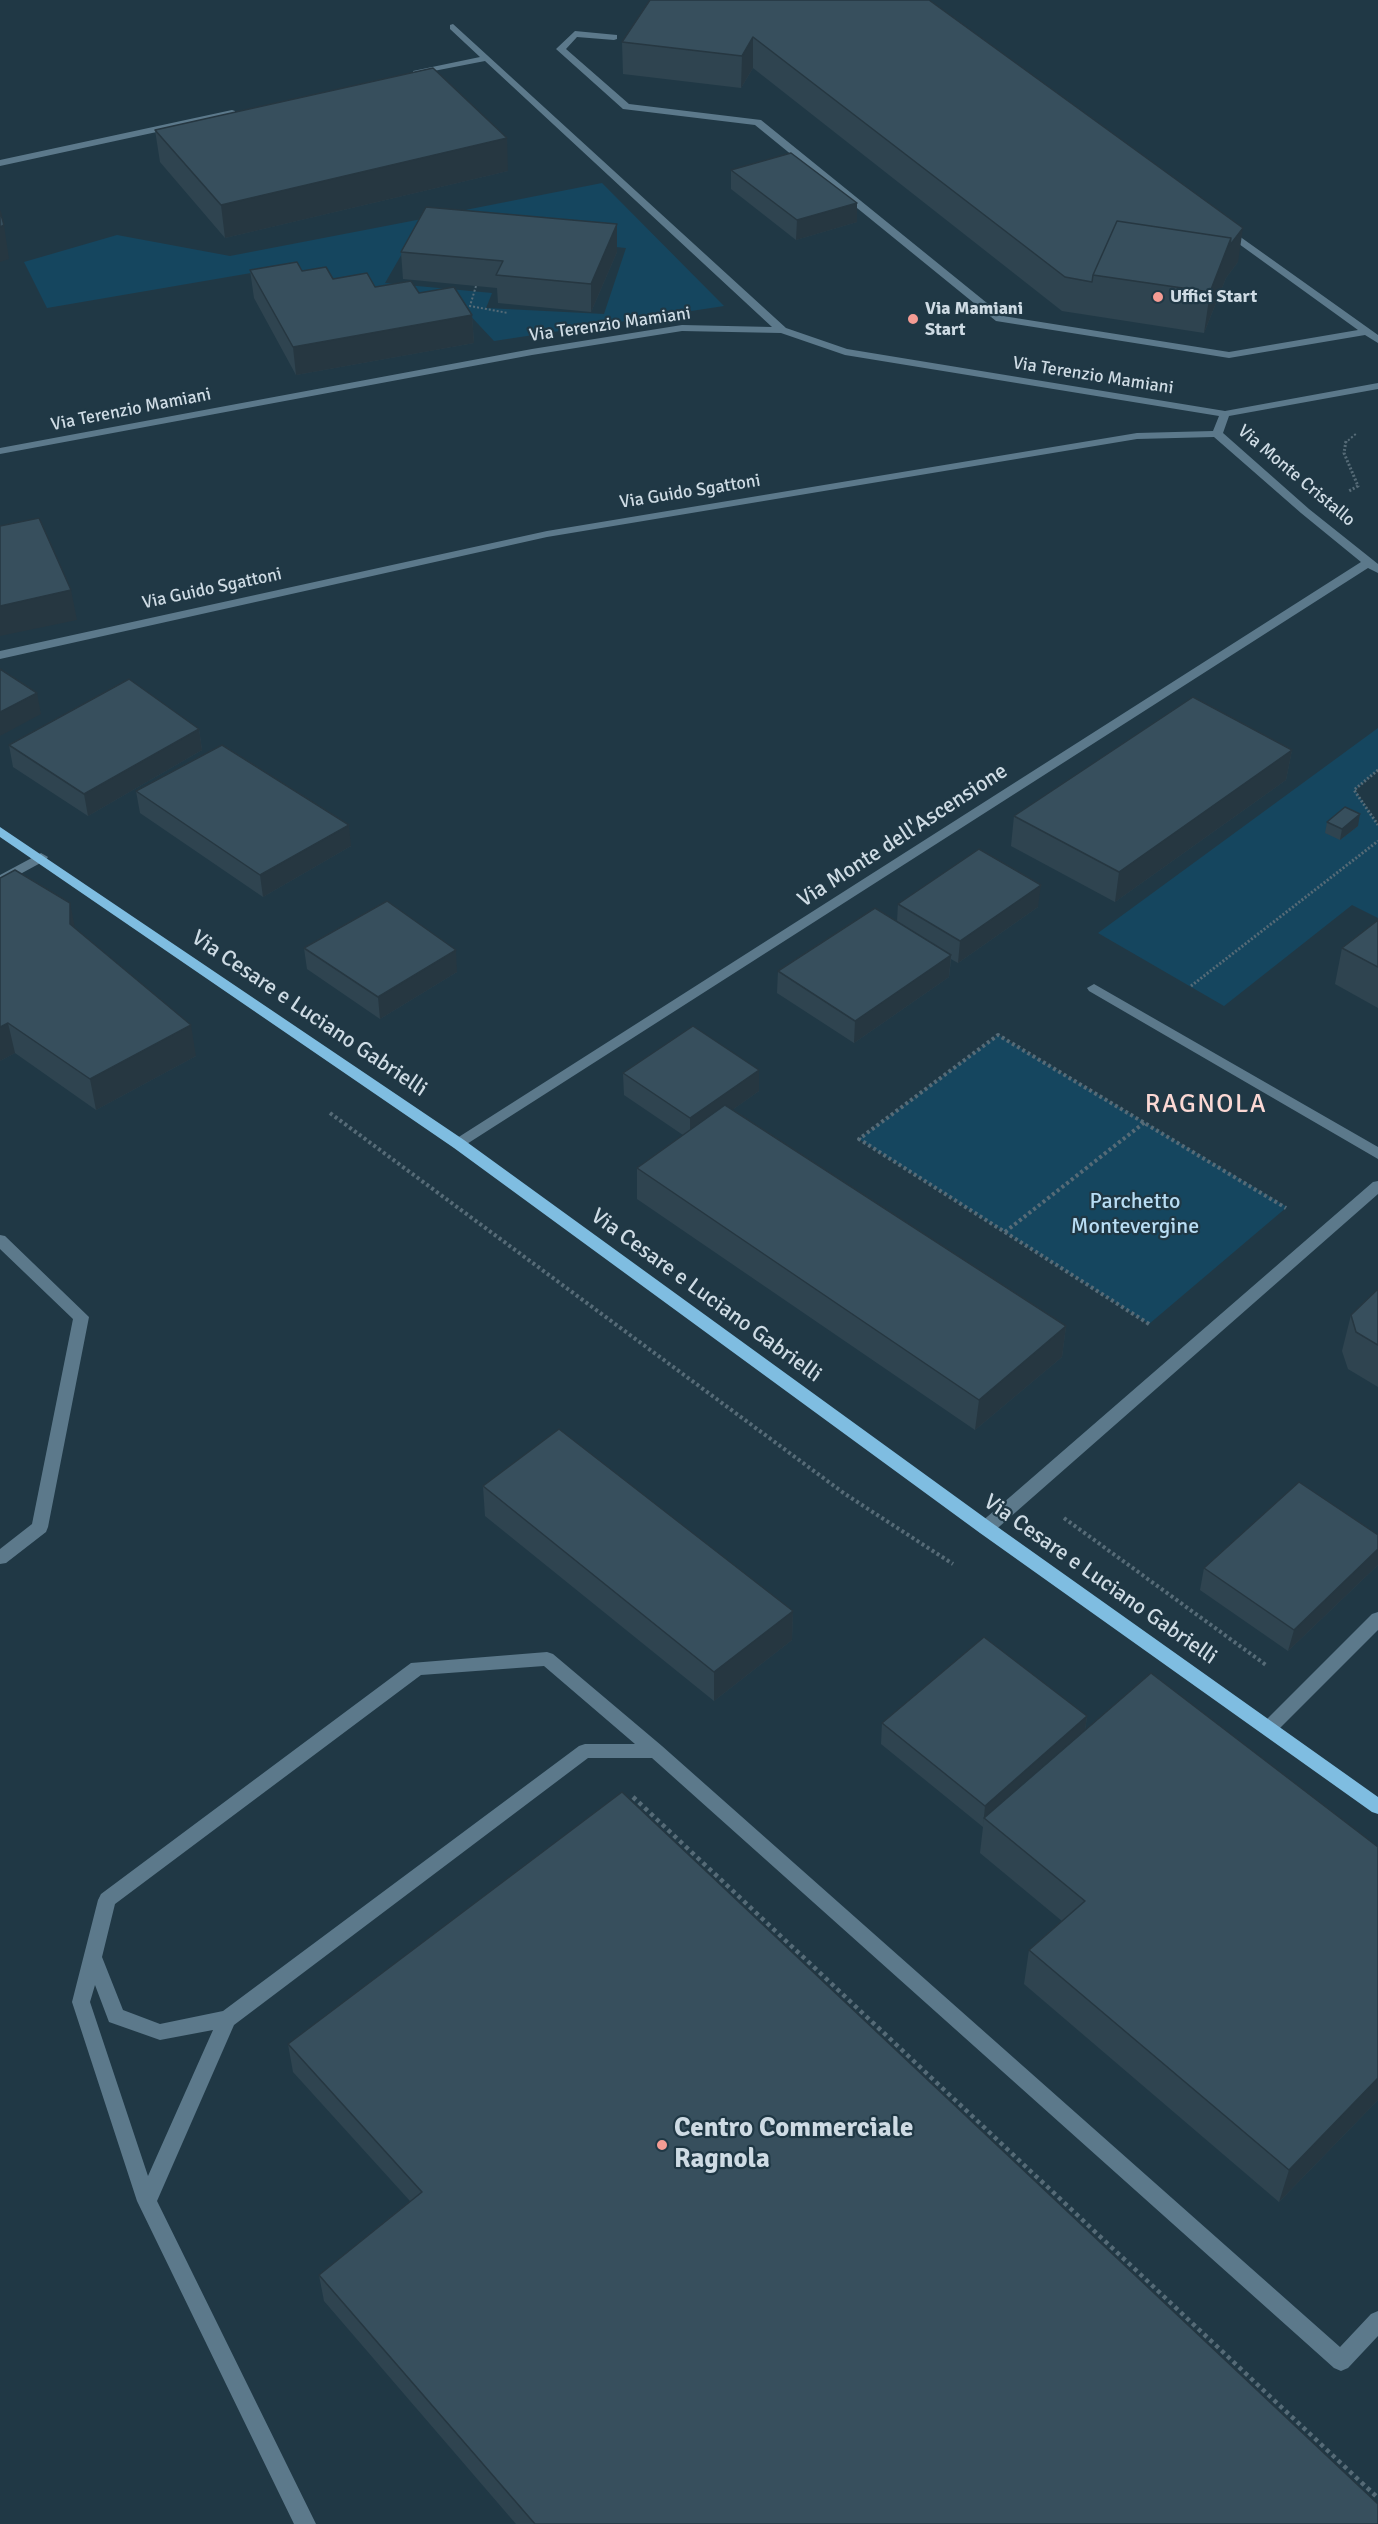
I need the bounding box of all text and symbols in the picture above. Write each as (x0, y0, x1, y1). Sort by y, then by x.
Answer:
place label: Uffici Start (1170, 286, 1257, 308)
marker: Uffici Start (1151, 290, 1165, 304)
place label: Via Mamiani Start (925, 298, 1023, 340)
street label: Via Terenzio Mamiani (528, 303, 692, 347)
marker: Via Mamiani Start (906, 312, 920, 326)
street label: Via Terenzio Mamiani (1011, 353, 1175, 399)
street label: Via Terenzio Mamiani (49, 384, 213, 436)
street label: Via Monte Cristallo (1233, 421, 1359, 531)
street label: Via Guido Sgattoni (618, 470, 762, 514)
street label: Via Guido Sgattoni (140, 564, 284, 614)
street label: Via Monte dell'Ascensione (793, 758, 1013, 914)
street label: Via Cesare e Luciano Gabrielli (186, 925, 432, 1103)
district label: RAGNOLA (1145, 1089, 1267, 1121)
park label: Parchetto Montevergine (1071, 1189, 1199, 1240)
street label: Via Cesare e Luciano Gabrielli (586, 1203, 826, 1389)
street label: Via Cesare e Luciano Gabrielli (978, 1489, 1222, 1671)
place label: Centro Commerciale Ragnola (674, 2113, 913, 2176)
marker: Centro Commerciale Ragnola (655, 2138, 669, 2152)

